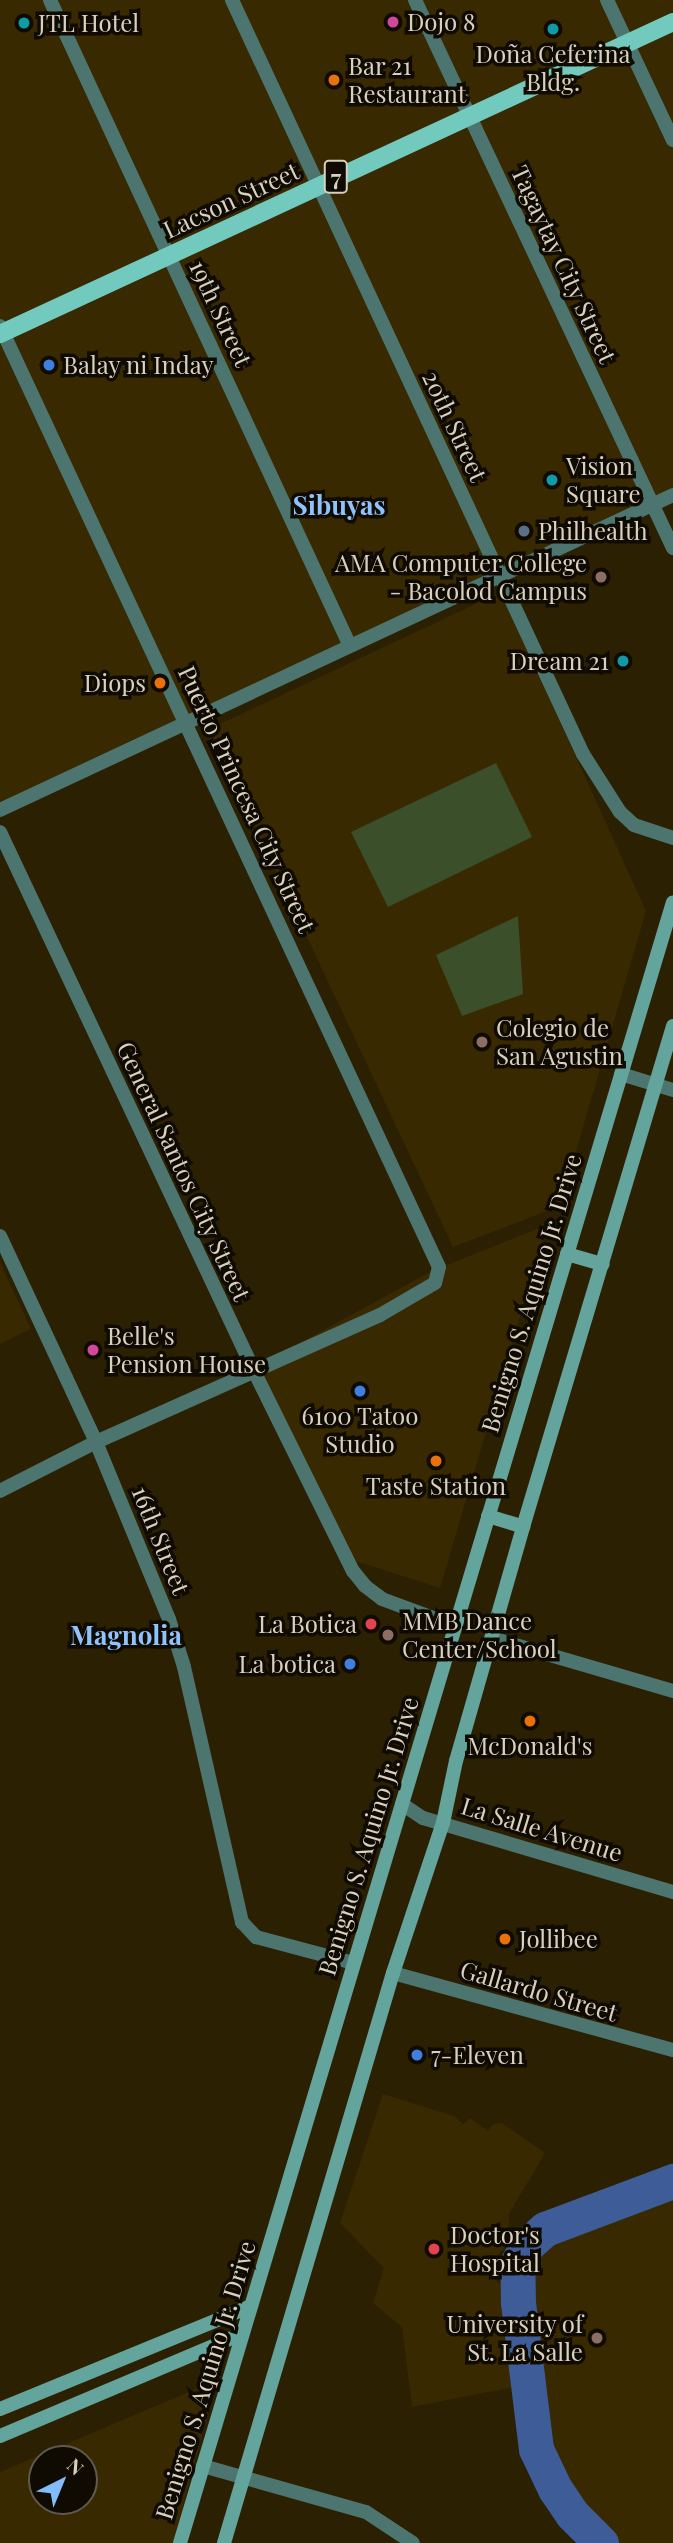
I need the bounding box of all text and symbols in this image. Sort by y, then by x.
place label: Dojo 8 [407,8,476,36]
place label: JTL Hotel [38,9,139,37]
marker: Dojo 8 [385,14,401,30]
marker: JTL Hotel [16,15,32,31]
marker: Doña Ceferina Bldg. [545,21,561,37]
place label: Doña Ceferina Bldg. [475,40,631,96]
place label: Bar 21 Restaurant [348,52,466,108]
marker: Bar 21 Restaurant [326,72,342,88]
street label: Lacson Street [159,156,303,244]
road number: 7 [324,158,348,196]
street label: Tagaytay City Street [505,160,623,368]
street label: 19th Street [184,255,258,371]
place label: Balay ni Inday [63,351,214,379]
marker: Balay ni Inday [41,357,57,373]
street label: 20th Street [417,366,493,486]
place label: Vision Square [566,452,641,508]
marker: Vision Square [544,472,560,488]
district label: Sibuyas [293,489,385,521]
place label: Philhealth [538,517,648,545]
marker: Philhealth [516,523,532,539]
place label: AMA Computer College - Bacolod Campus [335,549,587,605]
marker: AMA Computer College - Bacolod Campus [593,569,609,585]
place label: Dream 21 [510,647,609,675]
marker: Dream 21 [615,653,631,669]
street label: Puerto Princesa City Street [172,661,322,937]
place label: Diops [84,669,146,697]
marker: Diops [152,675,168,691]
place label: Colegio de San Agustin [496,1014,624,1070]
marker: Colegio de San Agustin [474,1034,490,1050]
street label: General Santos City Street [111,1037,257,1305]
street label: Benigno S. Aquino Jr. Drive [475,1150,587,1436]
place label: Belle's Pension House [107,1322,266,1378]
marker: Belle's Pension House [85,1342,101,1358]
marker: 6100 Tatoo Studio [352,1383,368,1399]
place label: 6100 Tatoo Studio [301,1402,419,1458]
marker: Taste Station [428,1453,444,1469]
place label: Taste Station [366,1472,506,1500]
street label: 16th Street [126,1482,196,1598]
place label: MMB Dance Center/School [402,1607,557,1663]
place label: La Botica [258,1610,357,1638]
marker: La Botica [363,1616,379,1632]
district label: Magnolia [70,1619,182,1651]
marker: MMB Dance Center/School [380,1627,396,1643]
place label: La botica [238,1650,336,1678]
marker: La botica [342,1656,358,1672]
street label: Benigno S. Aquino Jr. Drive [312,1693,424,1979]
marker: McDonald's [522,1713,538,1729]
place label: McDonald's [468,1732,592,1760]
street label: La Salle Avenue [458,1791,626,1867]
place label: Jollibee [519,1925,598,1953]
marker: Jollibee [497,1931,513,1947]
street label: Gallardo Street [457,1955,621,2027]
place label: 7-Eleven [431,2041,524,2069]
marker: 7-Eleven [409,2047,425,2063]
place label: Doctor's Hospital [450,2221,540,2277]
street label: Benigno S. Aquino Jr. Drive [149,2237,261,2523]
marker: Doctor's Hospital [424,2239,444,2259]
place label: University of St. La Salle [446,2310,583,2366]
marker: University of St. La Salle [589,2330,605,2346]
north arrow [28,2445,98,2515]
text: N [62,2452,90,2480]

